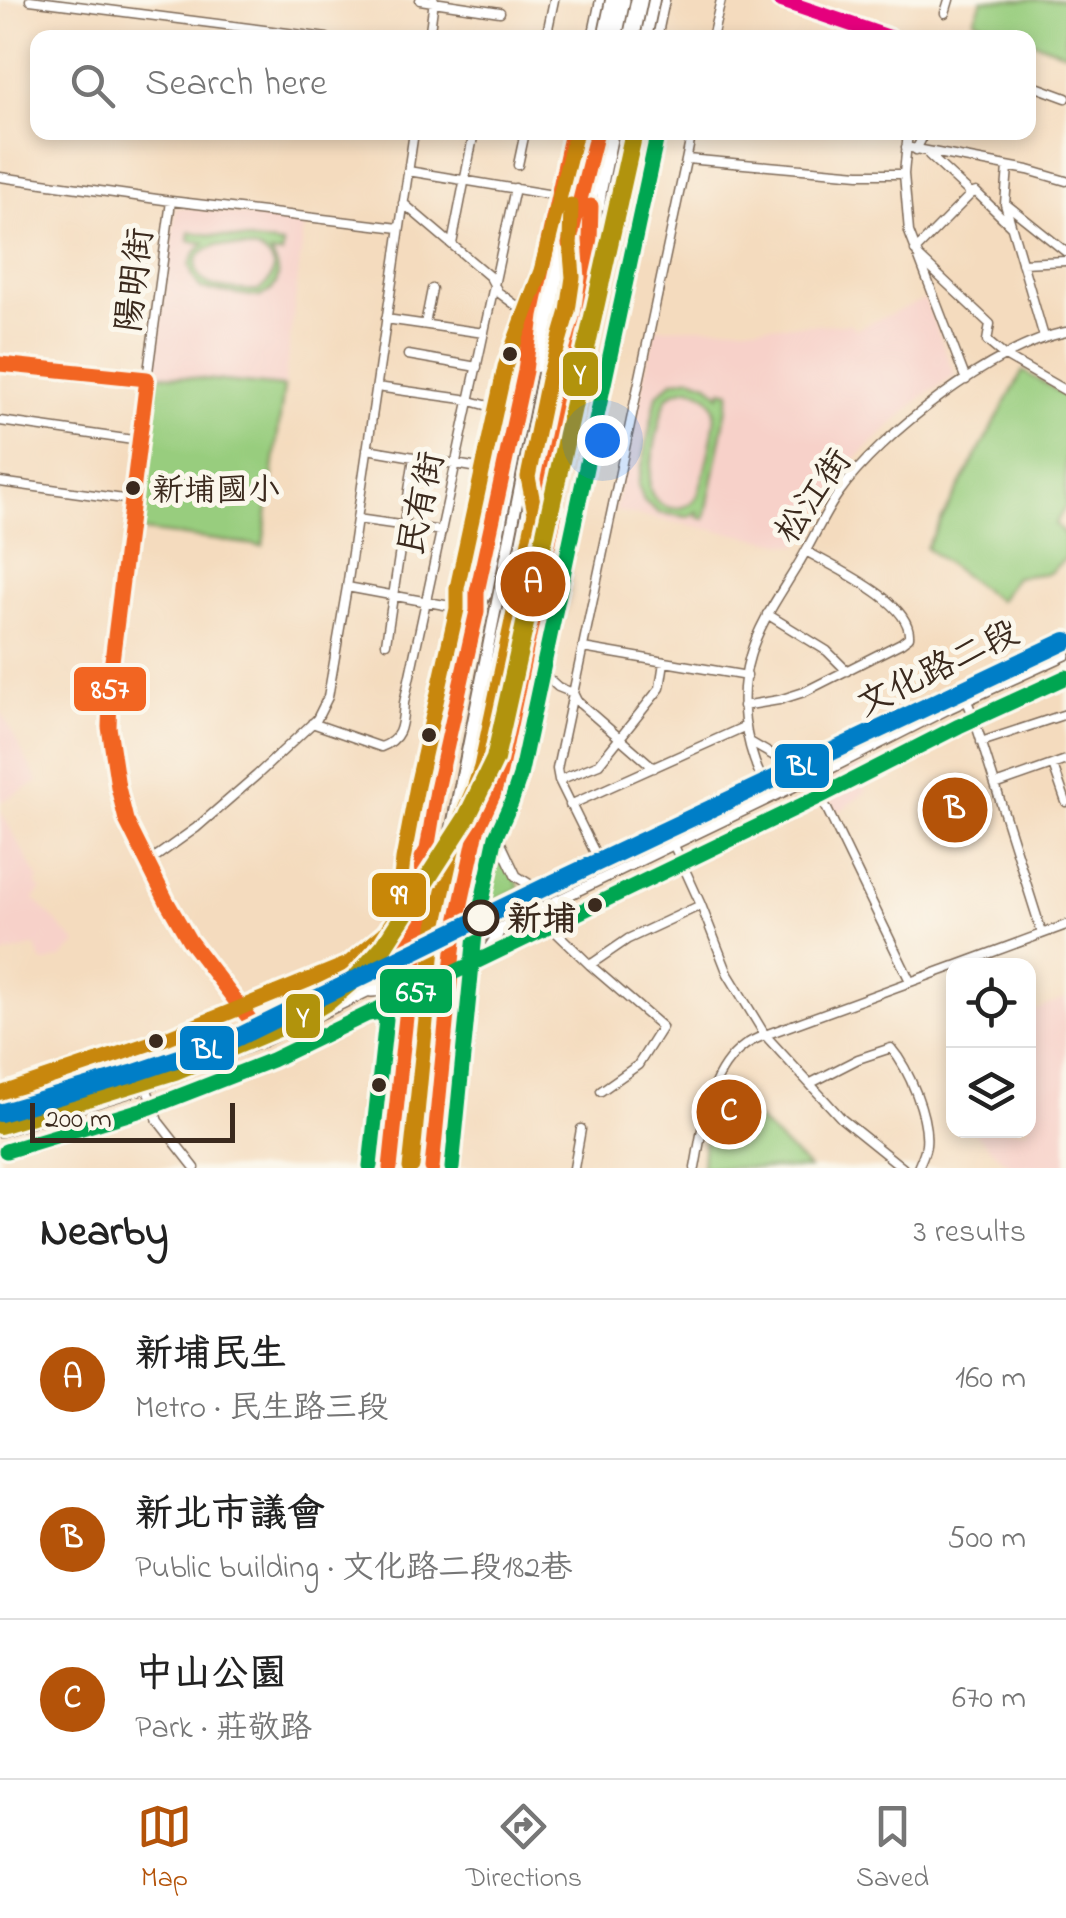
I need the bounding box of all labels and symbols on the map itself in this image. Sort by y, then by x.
street label: 陽明街 [105,225,168,336]
unlabelled marker [500,344,520,364]
line badge: Y [561,350,600,398]
text: Y [573,356,588,397]
your location [577,415,628,466]
street label: 松江街 [764,439,866,555]
street label: 民有街 [388,447,459,560]
place label: 新埔國小 [152,469,280,516]
marker: 新埔國小 [123,478,143,498]
pin: A [500,546,566,622]
street label: 文化路二段 [849,609,1028,731]
line badge: 857 [72,665,148,713]
text: 857 [90,671,129,712]
unlabelled marker [419,725,439,745]
line badge: BL [773,742,831,790]
text: BL [785,748,817,789]
pin: B [922,772,988,848]
line badge: 99 [370,871,428,919]
text: 99 [390,877,408,918]
unlabelled marker [585,895,605,915]
place label: 新埔 [507,896,577,947]
marker: 新埔 [464,901,498,935]
line badge: 657 [378,967,454,1015]
text: 657 [396,974,436,1015]
line badge: Y [284,992,322,1040]
text: Y [296,999,311,1040]
line badge: BL [178,1024,236,1072]
unlabelled marker [146,1031,166,1051]
text: BL [190,1031,222,1072]
pin: C [696,1074,762,1150]
unlabelled marker [369,1075,389,1095]
scale bar [30,1098,235,1142]

